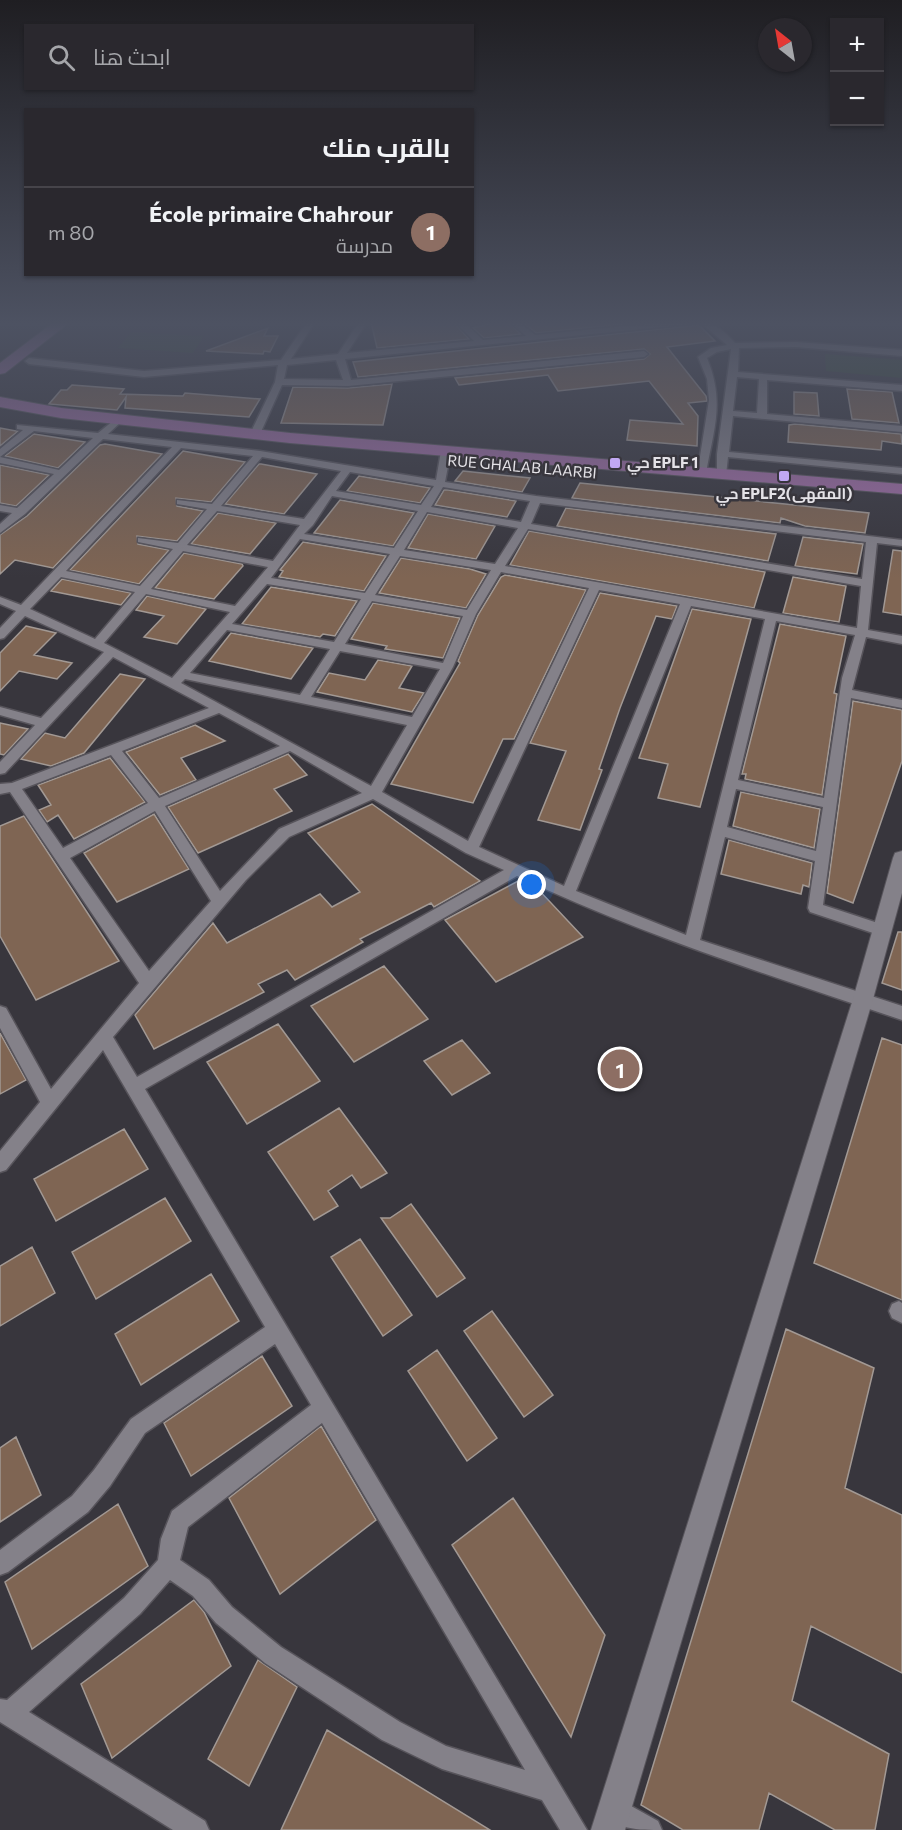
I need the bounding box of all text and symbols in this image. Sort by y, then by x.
north arrow [758,18,812,72]
map controls [830,18,884,126]
button: + [830,18,884,72]
search box [24,24,474,90]
icon: search [45,41,78,74]
text: ابحث هنا [93,43,171,70]
button: − [830,72,884,126]
text: بالقرب منك [322,131,450,162]
text: École primaire Chahrour [149,200,393,227]
text: 80 m [48,220,95,244]
text: 1 [426,220,435,244]
text: مدرسة [336,233,393,257]
street label: RUE GHALAB LAARBI [447,451,597,481]
place label: حي EPLF 1 [627,453,698,475]
marker: حي EPLF 1 [608,456,622,470]
marker: حي EPLF2(المقهى) [777,469,791,483]
place label: حي EPLF2(المقهى) [716,484,852,506]
your location [517,870,546,899]
pin: 1 [600,1046,640,1092]

